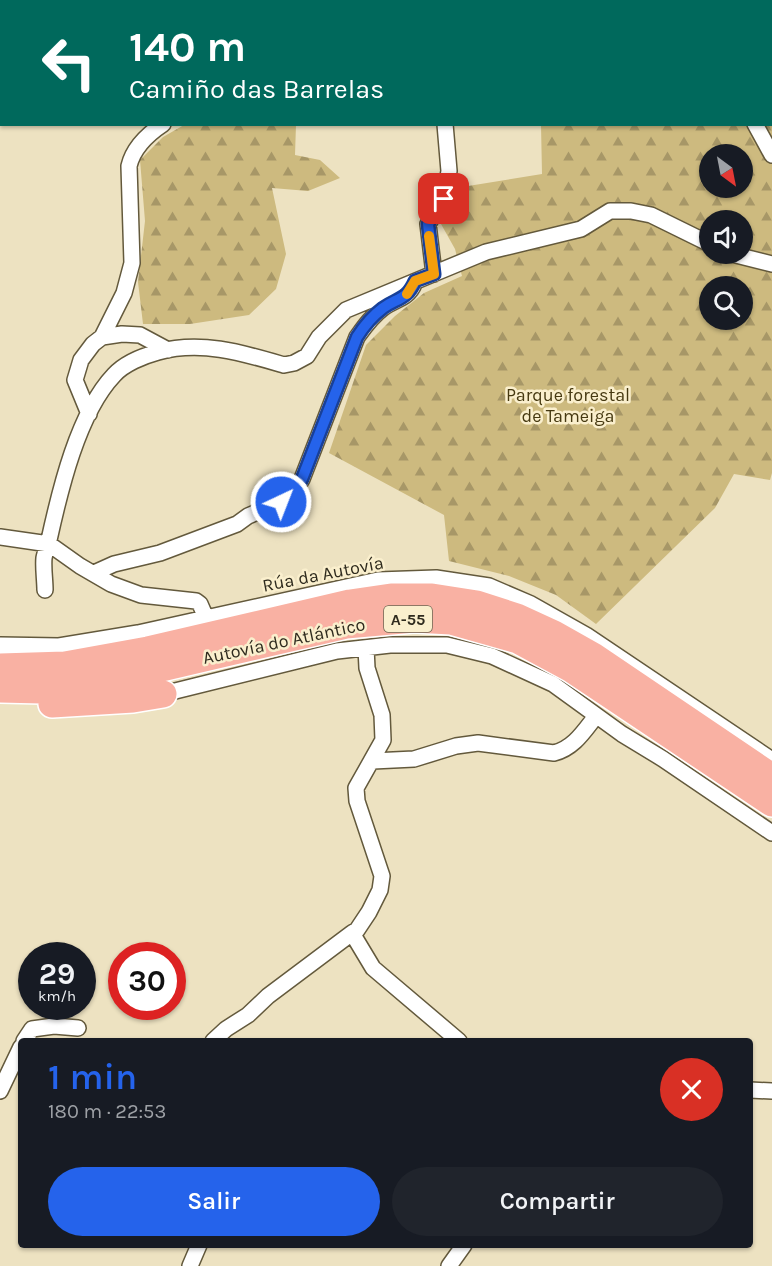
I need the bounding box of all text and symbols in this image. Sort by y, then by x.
text: 140 m [129,22,246,72]
icon: left [30,24,108,102]
text: Camiño das Barrelas [129,73,384,105]
north arrow [699,144,753,198]
map controls [699,144,753,330]
pin [418,173,469,224]
icon: arrive [427,182,460,215]
button: sound [699,210,753,264]
button: search [699,276,753,330]
park label: Parque forestal de Tameiga [506,384,630,427]
position arrow [249,470,313,534]
street label: Rúa da Autovía [260,551,386,597]
road number: A-55 [384,606,432,632]
street label: Autovía do Atlántico [201,613,367,669]
speed limit sign: 30 [108,942,186,1020]
text: 29 [39,956,75,992]
text: km/h [38,987,76,1005]
text: 1 min [48,1056,137,1098]
button: close [660,1058,723,1121]
text: 180 m · 22:53 [48,1100,166,1123]
button: Salir [48,1167,380,1236]
button: Compartir [392,1167,723,1236]

